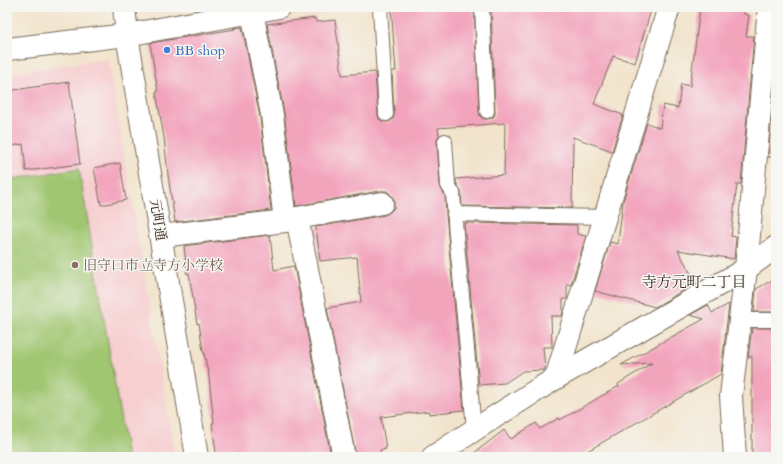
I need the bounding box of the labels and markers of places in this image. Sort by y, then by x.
place label: BB shop [175,41,225,60]
marker: BB shop [162,45,172,55]
place label: 旧守口市立寺方小学校 [83,256,223,275]
marker: 旧守口市立寺方小学校 [70,260,80,270]

